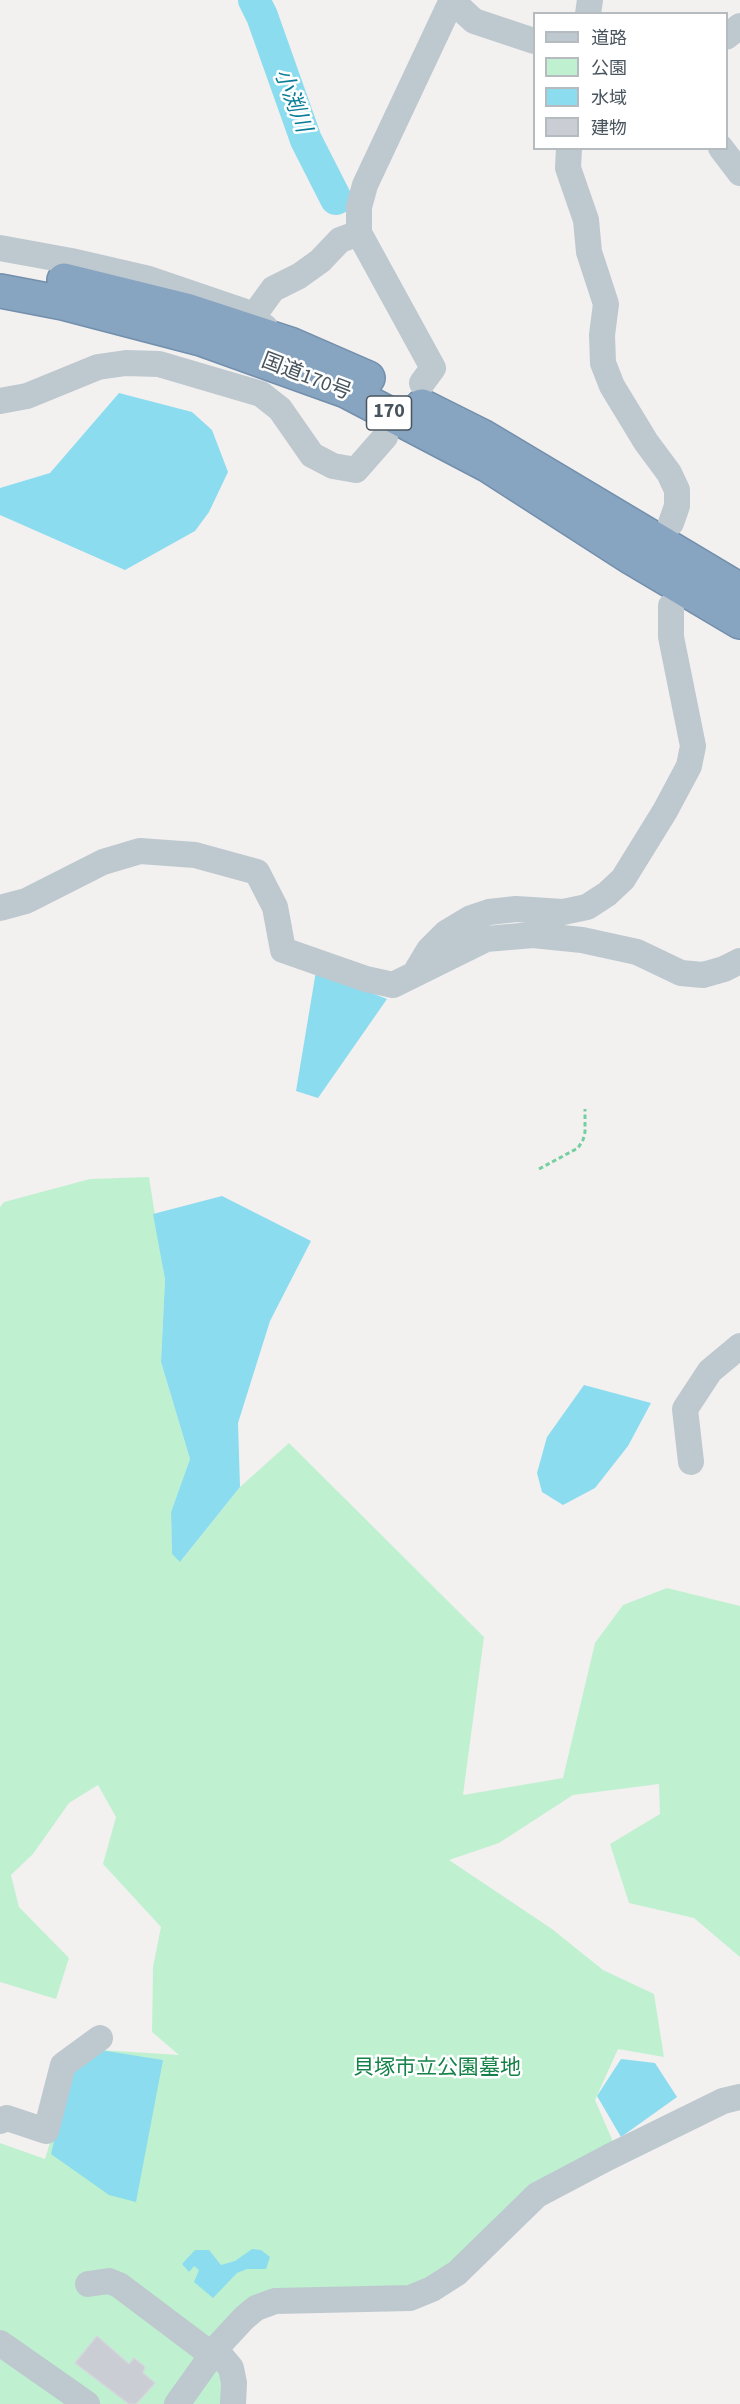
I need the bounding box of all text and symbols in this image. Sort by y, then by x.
legend [533,12,728,150]
text: 道路 [591,26,627,51]
text: 公園 [591,56,627,81]
water label: 小渕川 [267,65,315,137]
text: 水域 [591,86,627,111]
text: 建物 [591,116,627,141]
street label: 国道170号 [257,349,355,407]
road number: 170 [366,396,412,430]
park label: 貝塚市立公園墓地 [353,2056,521,2082]

